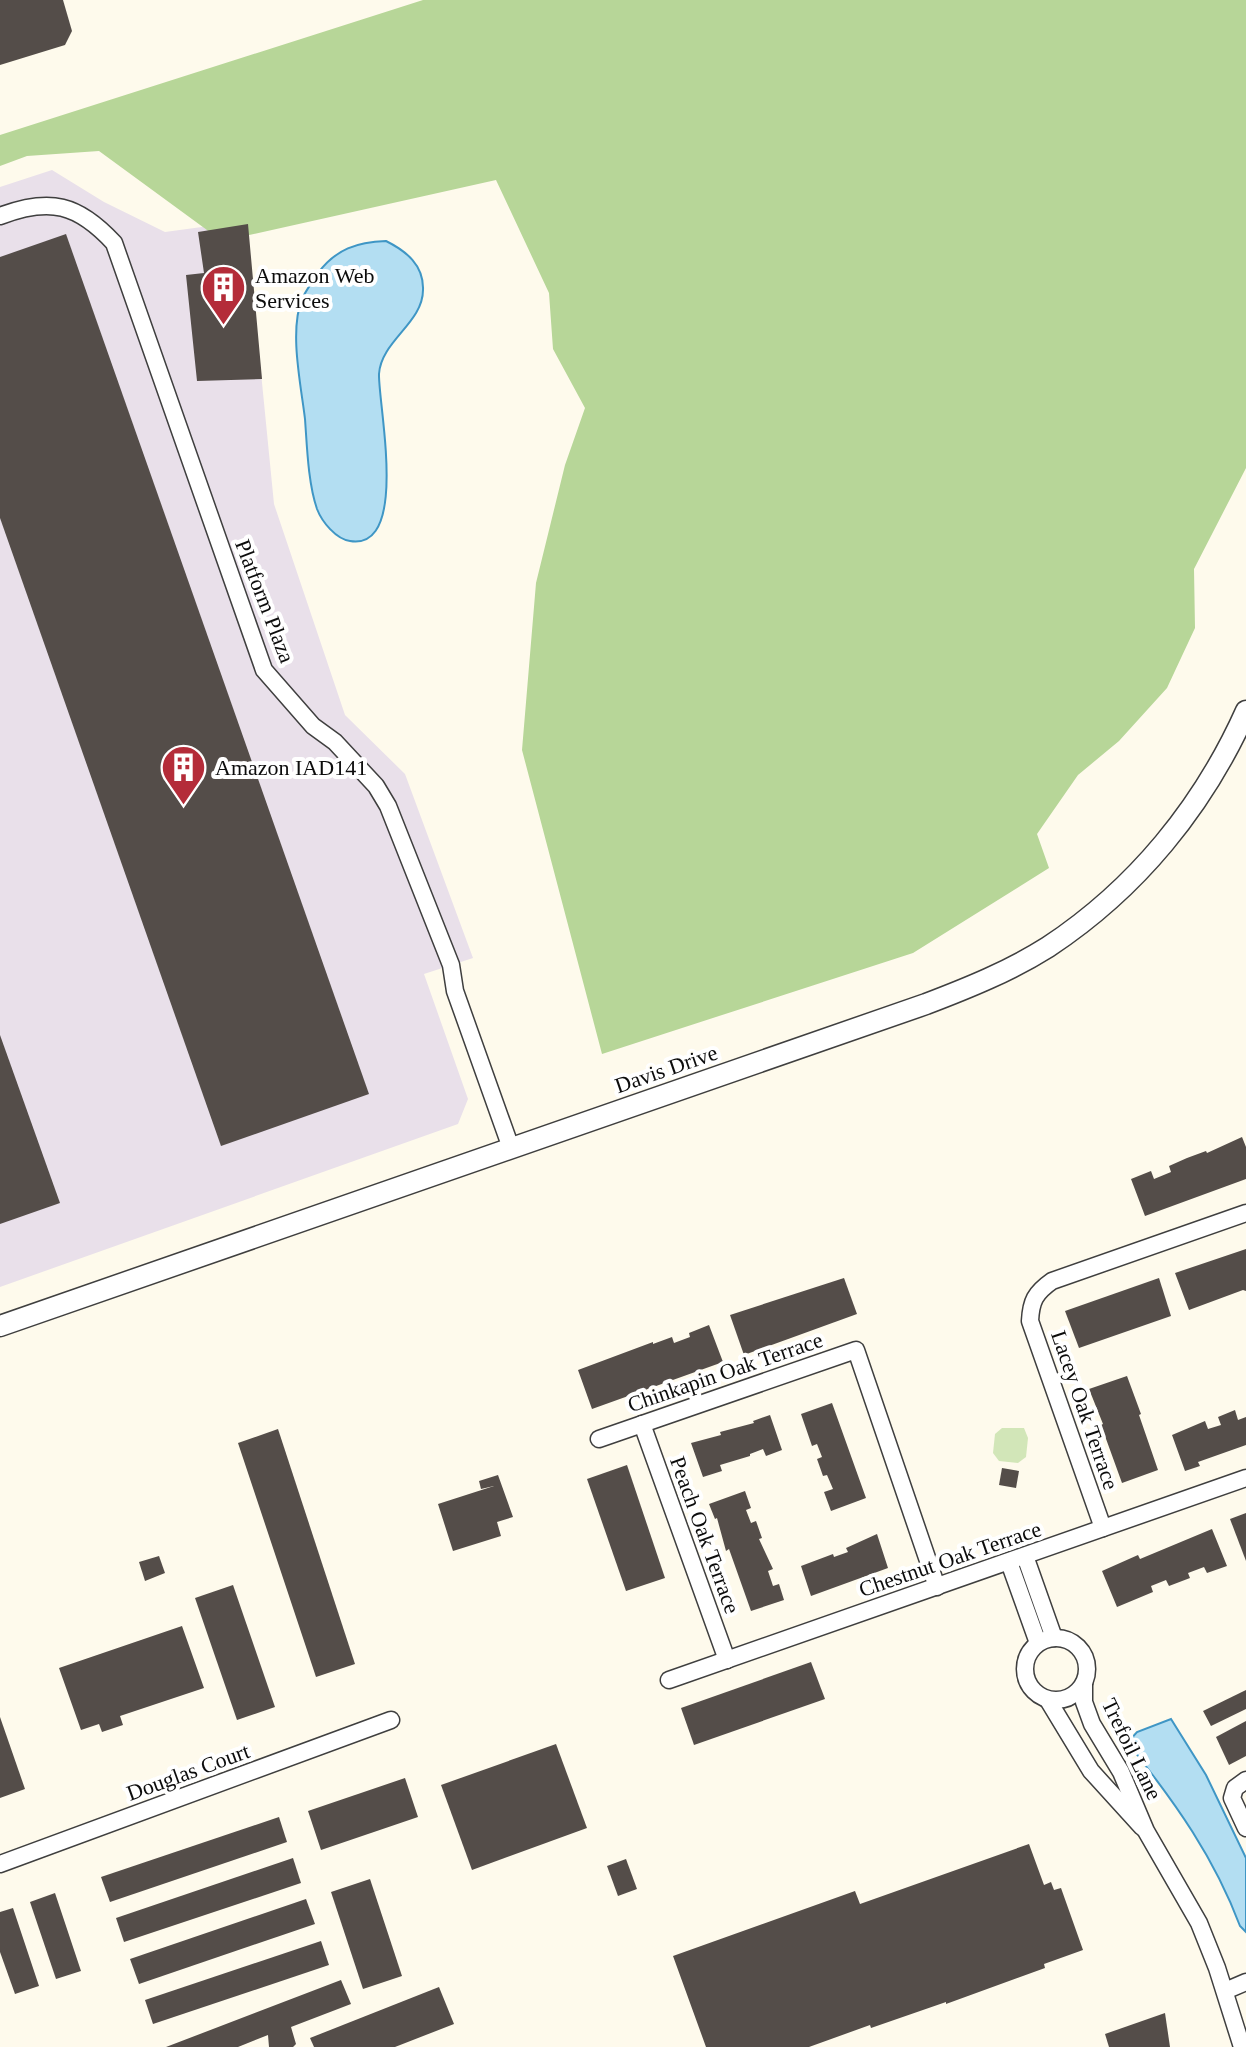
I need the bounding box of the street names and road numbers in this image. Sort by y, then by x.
street label: Platform Plaza [230,536,300,666]
street label: Davis Drive [611,1040,721,1098]
street label: Chinkapin Oak Terrace [624,1327,826,1417]
street label: Lacey Oak Terrace [1046,1327,1124,1493]
street label: Peach Oak Terrace [665,1453,745,1617]
street label: Chestnut Oak Terrace [856,1516,1044,1602]
street label: Trefoil Lane [1097,1694,1167,1804]
street label: Douglas Court [123,1738,253,1806]

